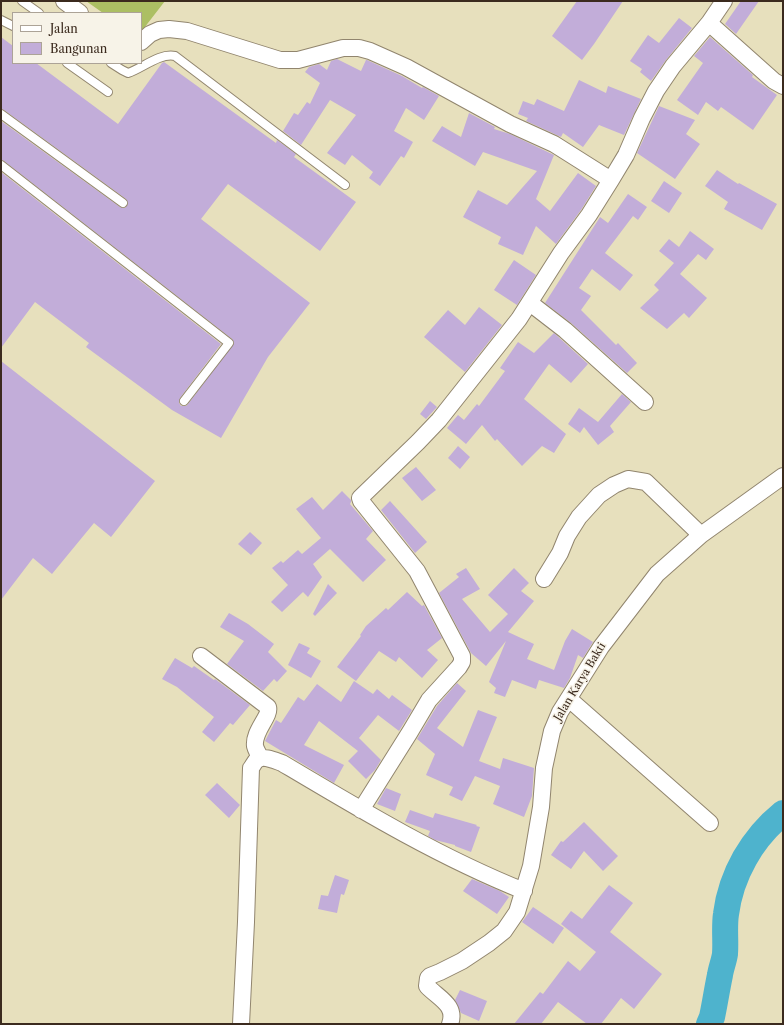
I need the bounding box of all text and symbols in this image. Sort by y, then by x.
legend [12,12,142,64]
text: Jalan [50,21,78,36]
text: Bangunan [50,41,107,56]
street label: Jalan Karya Bakti [551,640,609,724]

